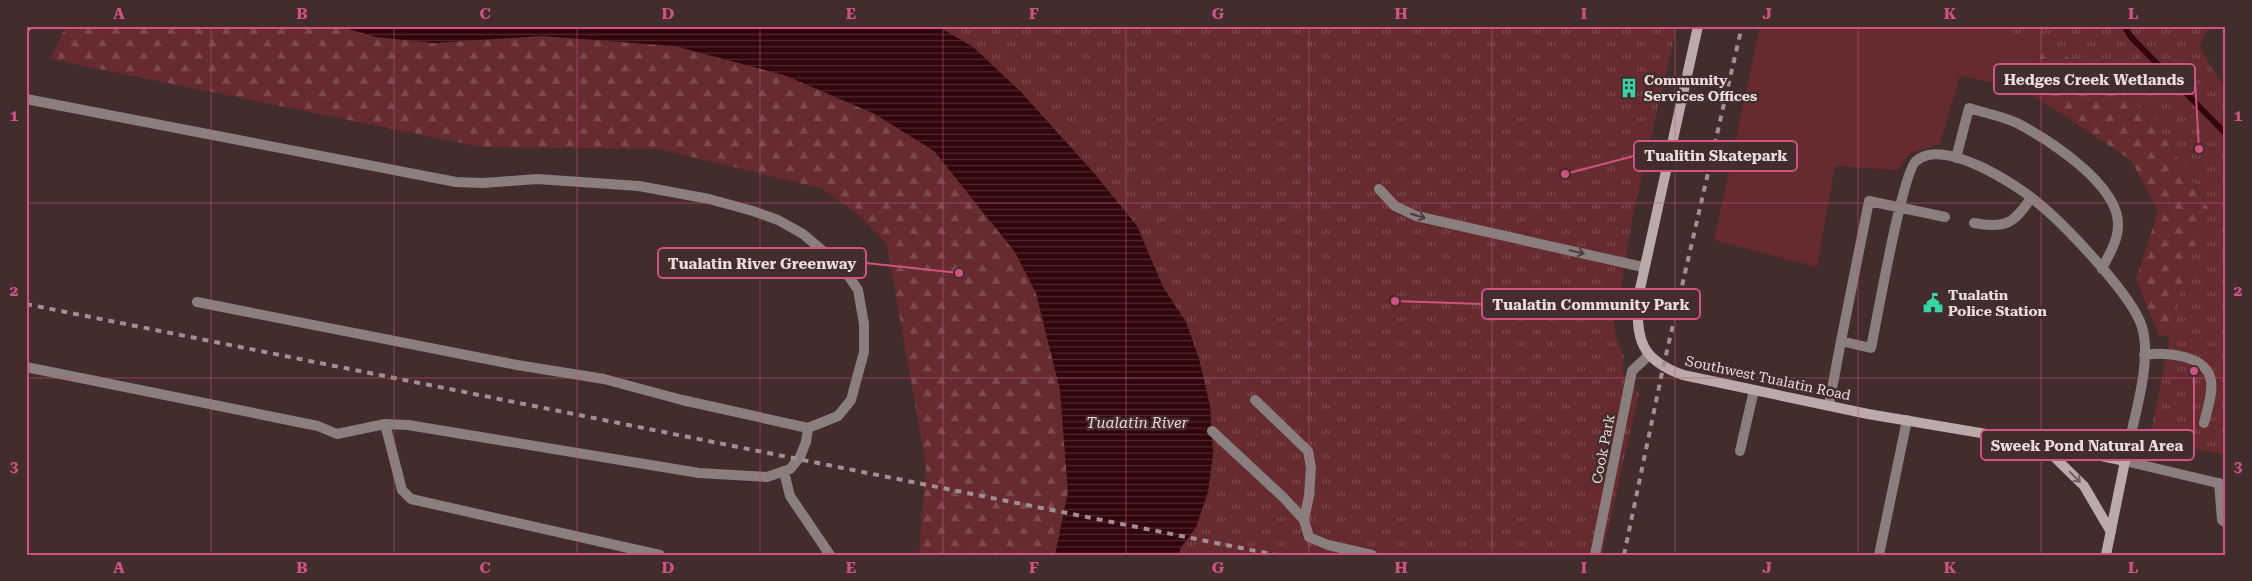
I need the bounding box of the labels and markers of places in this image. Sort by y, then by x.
callout: Hedges Creek Wetlands [1994,64,2195,94]
place label: Community Services Offices [1644,72,1757,104]
building icon: Community Services Offices [1618,77,1640,99]
callout: Tualitin Skatepark [1634,141,1797,171]
callout: Tualatin River Greenway [658,248,866,278]
place label: Tualatin Police Station [1948,287,2047,319]
callout: Tualatin Community Park [1482,289,1700,319]
public building icon: Tualatin Police Station [1922,292,1944,314]
callout: Sweek Pond Natural Area [1981,430,2194,460]

